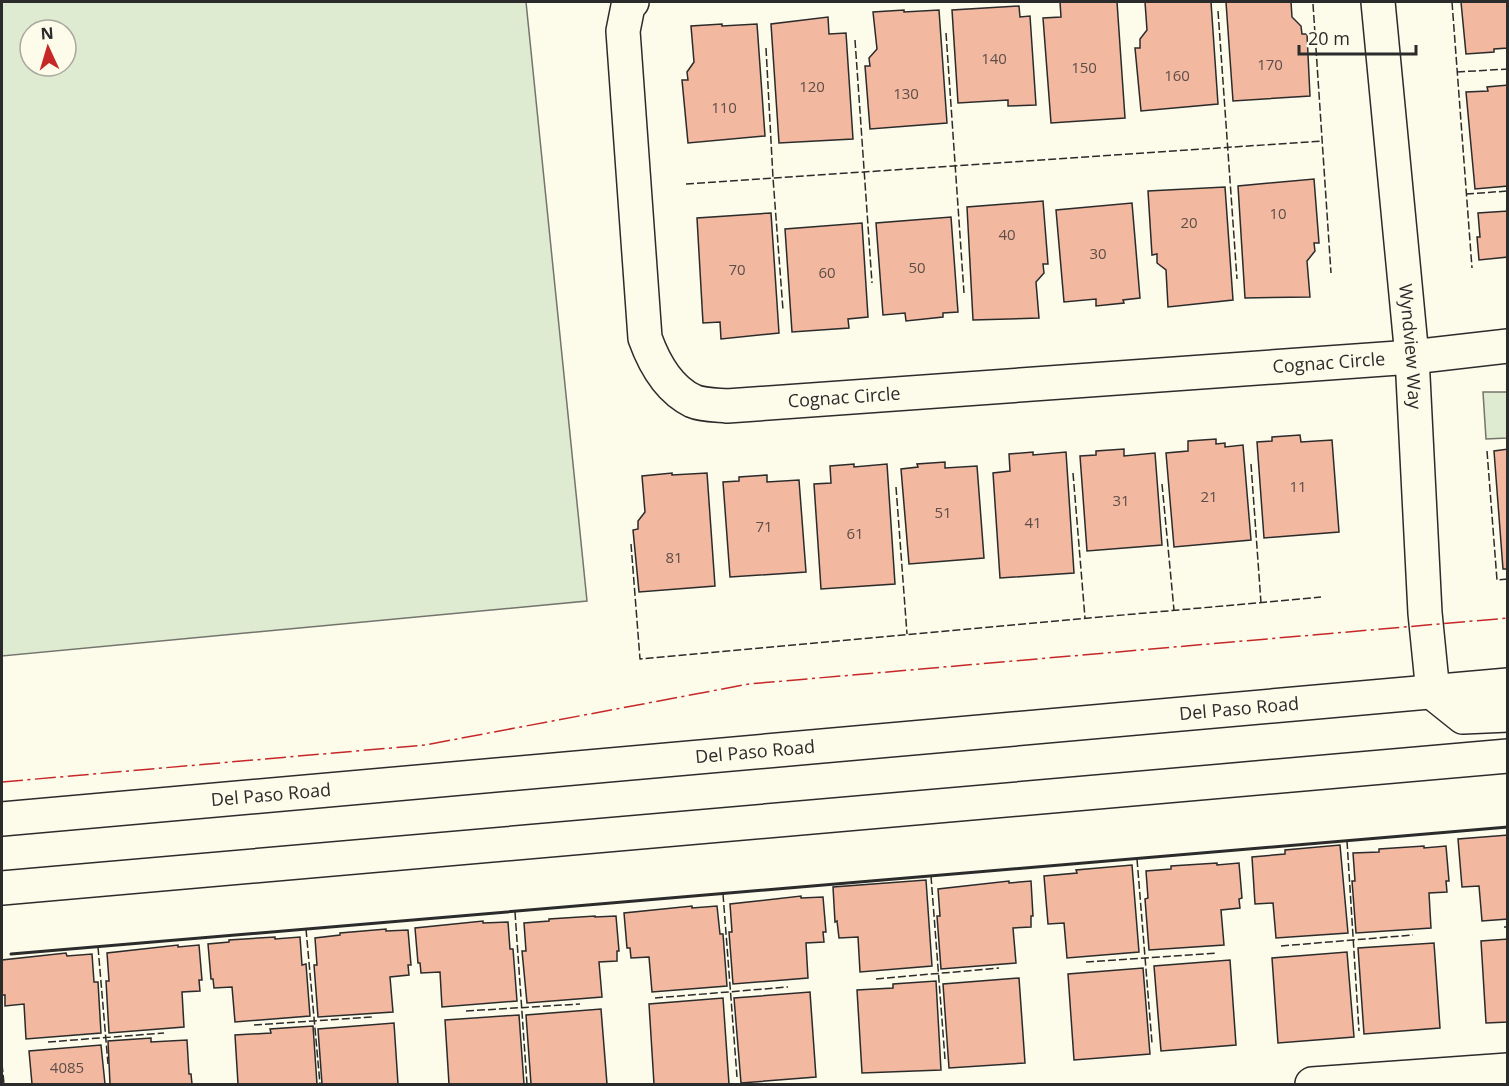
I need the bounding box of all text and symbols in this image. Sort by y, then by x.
north arrow [18,18,78,78]
scale bar [1299,18,1416,56]
text: N [40,22,54,44]
text: 20 m [1308,26,1350,50]
house number: 140 [981,48,1007,68]
house number: 170 [1257,54,1283,74]
house number: 150 [1071,57,1097,77]
house number: 160 [1164,65,1190,85]
house number: 120 [799,76,825,96]
house number: 130 [893,83,919,103]
house number: 110 [711,97,737,117]
house number: 10 [1269,203,1287,223]
house number: 20 [1180,212,1198,232]
house number: 40 [998,224,1016,244]
house number: 30 [1089,243,1107,263]
house number: 50 [908,257,926,277]
house number: 70 [728,259,746,279]
house number: 60 [818,262,836,282]
street label: Wyndview Way [1394,283,1428,411]
street label: Cognac Circle [1272,346,1386,378]
street label: Cognac Circle [787,381,901,413]
house number: 11 [1289,476,1307,496]
house number: 21 [1200,486,1218,506]
house number: 31 [1112,490,1130,510]
house number: 51 [934,502,952,522]
house number: 41 [1024,512,1042,532]
house number: 71 [755,516,773,536]
house number: 61 [846,523,864,543]
house number: 81 [665,547,683,567]
street label: Del Paso Road [1178,691,1300,725]
street label: Del Paso Road [694,734,816,768]
street label: Del Paso Road [210,777,332,811]
house number: 4085 [50,1057,84,1077]

